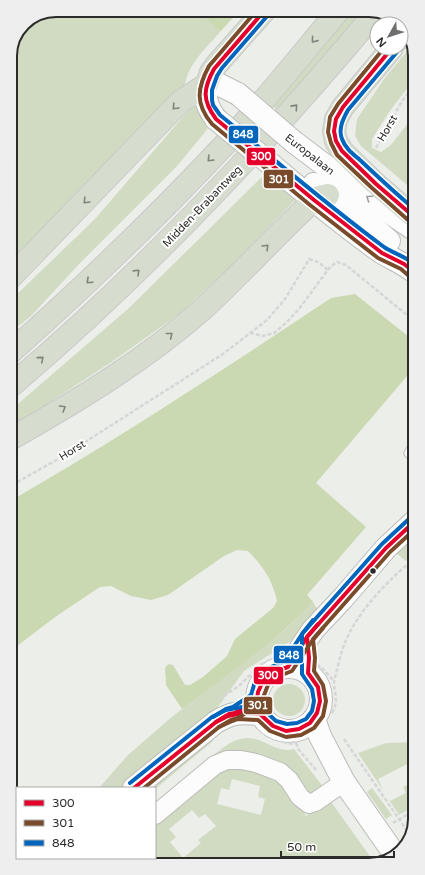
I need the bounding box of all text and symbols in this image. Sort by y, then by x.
north arrow [369,16,409,56]
text: N [374,34,389,50]
one-way arrow [312,36,319,43]
one-way arrow [173,102,180,110]
one-way arrow [290,104,297,112]
street label: Horst [375,113,400,144]
line badge: 848 [228,125,259,144]
text: 848 [233,128,253,141]
street label: Europalaan [282,131,337,178]
line badge: 300 [246,147,276,166]
text: 300 [251,150,271,163]
one-way arrow [207,154,215,162]
street label: Midden-Brabantweg [160,163,245,250]
line badge: 301 [263,169,294,189]
text: 301 [269,173,289,186]
one-way arrow [83,196,91,204]
one-way arrow [366,196,373,203]
one-way arrow [261,244,268,252]
one-way arrow [132,269,140,277]
one-way arrow [86,276,94,284]
one-way arrow [166,333,173,340]
one-way arrow [36,357,44,364]
one-way arrow [59,406,66,413]
street label: Horst [57,437,88,463]
unlabelled marker [368,566,378,576]
line badge: 848 [273,645,304,664]
text: 848 [279,649,299,662]
line badge: 300 [253,666,284,685]
text: 300 [258,669,278,682]
line badge: 301 [243,696,273,715]
text: 301 [248,699,268,712]
legend [16,787,156,859]
text: 300 [52,796,75,810]
text: 301 [52,816,75,830]
scale bar [281,833,394,859]
text: 848 [52,836,75,850]
text: 50 m [287,840,316,854]

